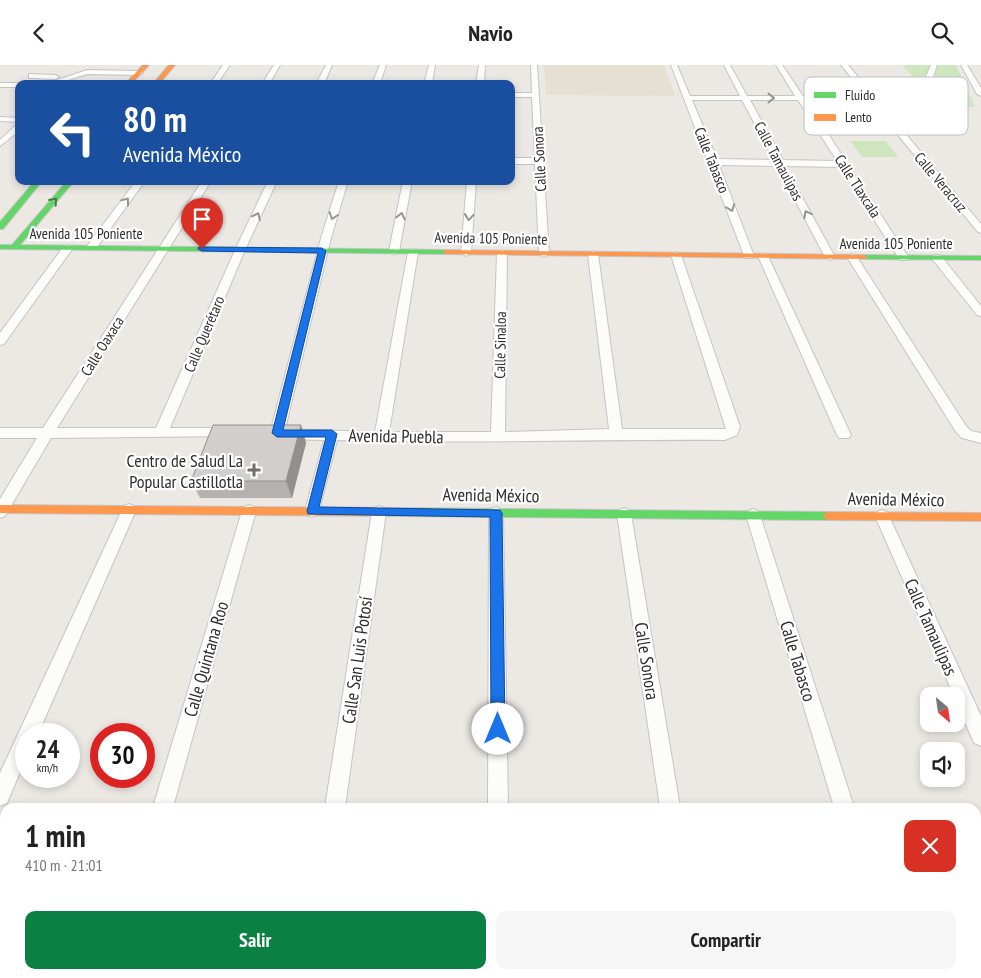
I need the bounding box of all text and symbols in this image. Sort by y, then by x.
icon: back [25,19,53,47]
text: Navio [468,19,513,47]
icon: search [928,19,956,47]
legend [804,77,968,135]
text: Fluido [845,86,875,104]
one-way arrow [767,93,775,103]
text: 80 m [123,96,187,142]
icon: left [40,100,105,165]
text: Lento [845,108,872,126]
street label: Calle Tamaulipas [750,118,808,204]
street label: Calle Tabasco [690,124,734,196]
street label: Calle Sonora [528,126,550,192]
text: Avenida México [123,140,241,168]
street label: Calle Veracruz [910,148,972,216]
street label: Calle Tlaxcala [831,151,885,221]
one-way arrow [120,197,129,207]
one-way arrow [48,198,57,207]
pin [181,198,223,249]
one-way arrow [725,203,735,211]
icon: arrive [188,205,216,233]
one-way arrow [329,211,339,219]
one-way arrow [803,211,813,220]
one-way arrow [250,212,261,221]
one-way arrow [395,212,406,221]
one-way arrow [464,213,475,221]
street label: Avenida 105 Poniente [29,224,143,243]
street label: Avenida 105 Poniente [434,228,548,248]
street label: Avenida 105 Poniente [839,234,953,253]
street label: Calle Querétaro [179,293,229,375]
street label: Calle Sinaloa [490,311,510,379]
street label: Calle Oaxaca [76,313,128,379]
street label: Avenida Puebla [348,424,444,448]
place label: Centro de Salud La Popular Castillotla [126,449,243,493]
marker: Centro de Salud La Popular Castillotla [247,463,261,477]
street label: Avenida México [442,483,540,507]
street label: Avenida México [847,487,945,511]
street label: Calle Tamaulipas [899,575,963,679]
street label: Calle San Luis Potosí [337,595,377,725]
street label: Calle Quintana Roo [179,598,234,719]
street label: Calle Tabasco [775,618,821,704]
street label: Calle Sonora [630,621,664,701]
north arrow [920,687,965,733]
map controls [920,687,965,787]
position arrow [471,702,523,754]
speed limit sign: 30 [90,723,155,788]
text: 24 [36,733,59,765]
button: sound [920,742,965,787]
text: km/h [37,760,58,775]
text: 1 min [25,816,86,855]
button: close [904,820,956,872]
text: 410 m · 21:01 [25,855,103,875]
button: Salir [25,911,486,969]
button: Compartir [496,911,956,969]

